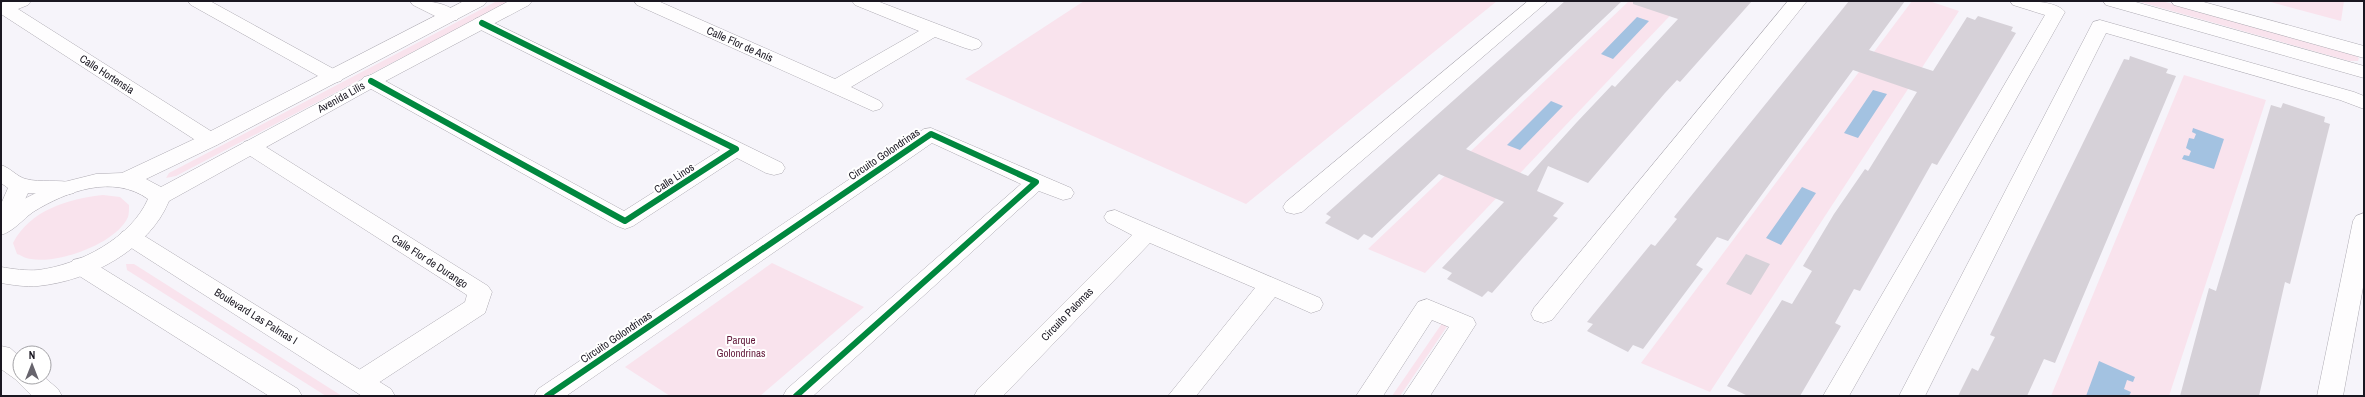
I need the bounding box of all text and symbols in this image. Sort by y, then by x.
street label: Calle Flor de Anís [705,23,776,65]
street label: Calle Hortensia [77,51,137,97]
street label: Avenida Lilis [314,78,368,116]
street label: Circuito Golondrinas [846,125,923,183]
street label: Calle Linos [651,160,697,196]
street label: Calle Flor de Durango [389,231,471,291]
street label: Circuito Palomas [1038,284,1096,344]
street label: Boulevard Las Palmas I [212,285,300,347]
street label: Circuito Golondrinas [578,308,655,366]
park label: Parque Golondrinas [716,333,766,360]
north arrow [12,345,52,385]
text: N [29,348,35,362]

